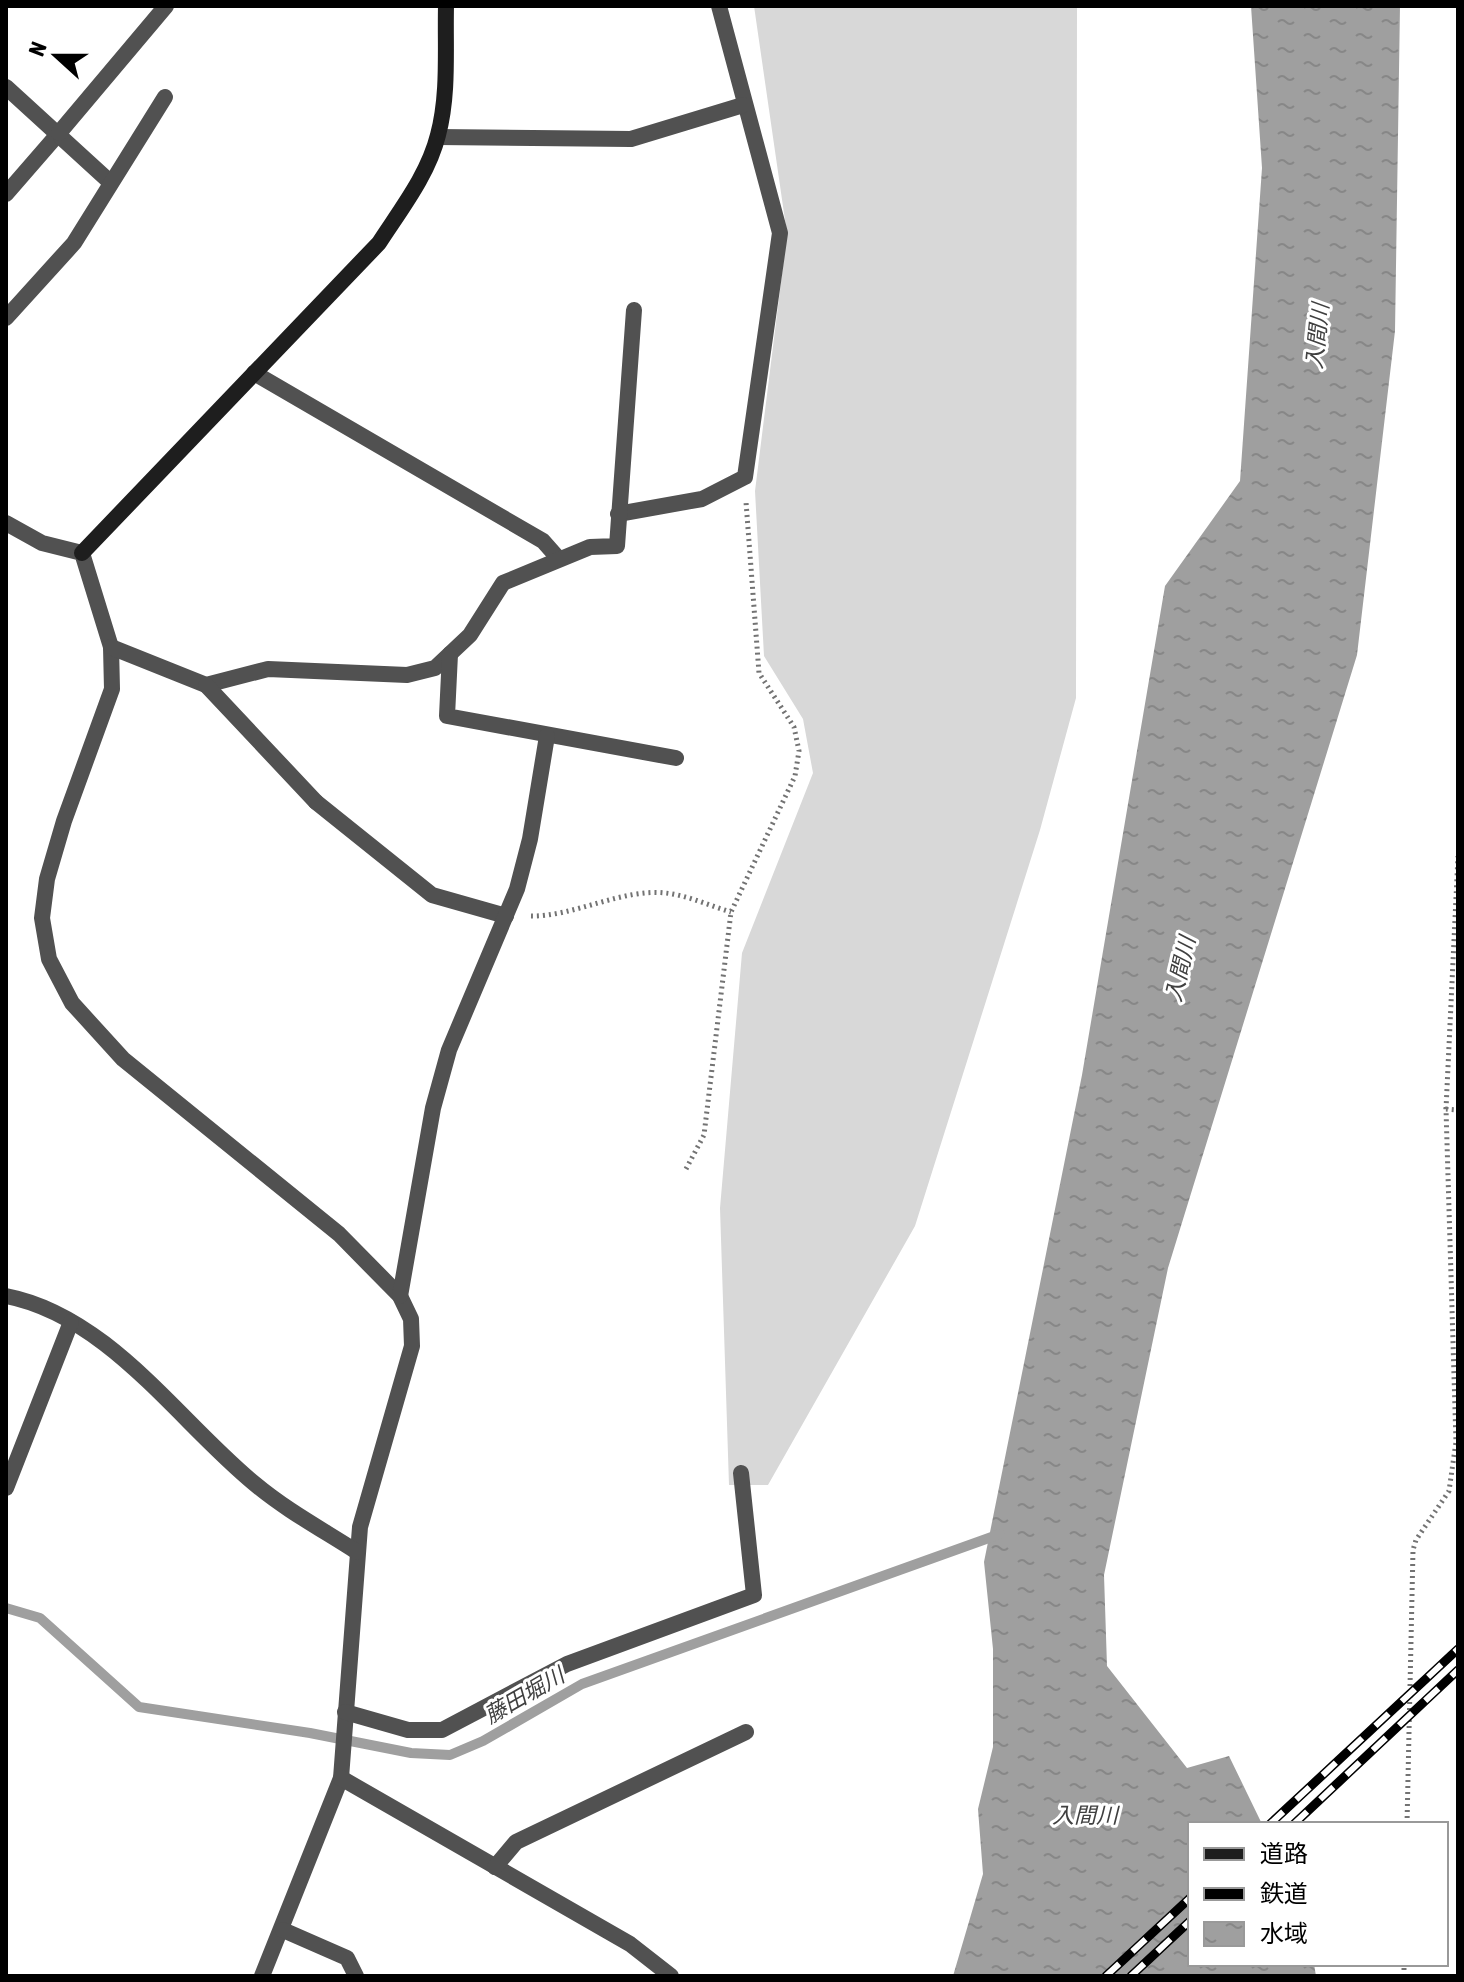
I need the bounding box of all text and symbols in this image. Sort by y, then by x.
north arrow [16,16,96,96]
text: N [23,38,52,60]
water label: 入間川 [1301,300,1334,370]
water label: 入間川 [1160,932,1201,1004]
water label: 藤田堀川 [479,1661,570,1728]
water label: 入間川 [1052,1802,1120,1828]
legend [1188,1822,1448,1966]
text: 道路 [1260,1840,1308,1867]
text: 鉄道 [1260,1880,1308,1907]
text: 水域 [1260,1920,1308,1947]

